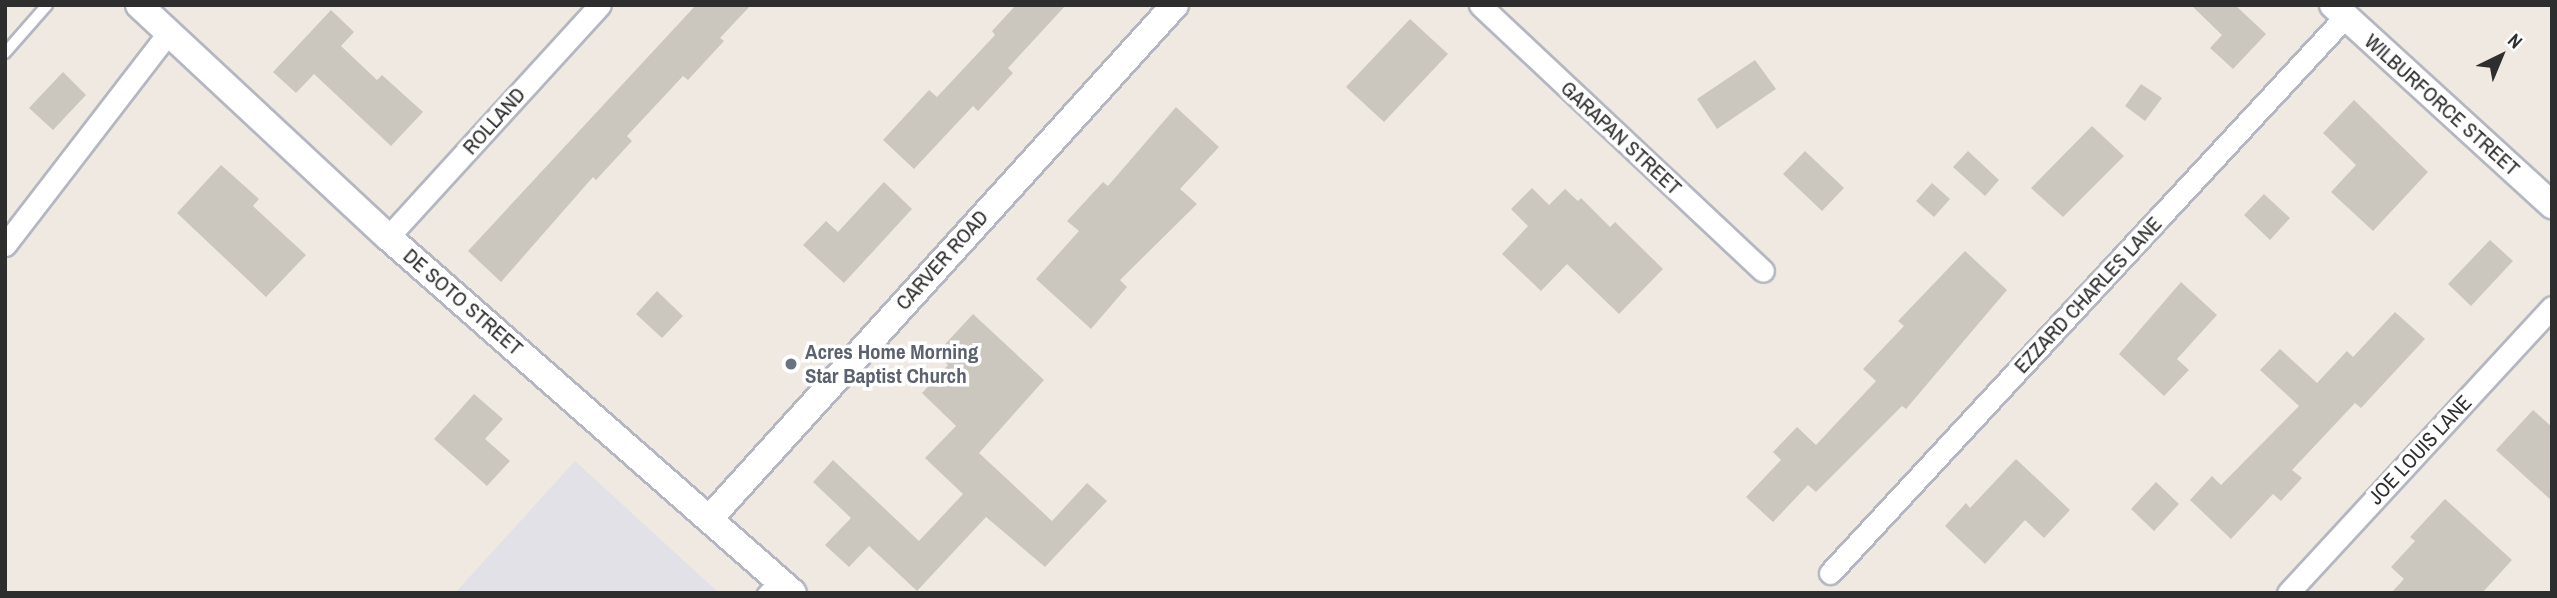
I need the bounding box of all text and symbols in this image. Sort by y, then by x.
north arrow [2466,21,2536,91]
text: N [2502,27,2528,54]
street label: WILBURFORCE STREET [2359,29,2525,181]
street label: GARAPAN STREET [1555,76,1687,200]
street label: ROLLAND [457,82,531,160]
street label: CARVER ROAD [890,205,994,315]
street label: EZZARD CHARLES LANE [2009,212,2167,378]
street label: DE SOTO STREET [398,243,528,361]
place label: Acres Home Morning Star Baptist Church [805,339,978,389]
marker: Acres Home Morning Star Baptist Church [783,356,799,372]
street label: JOE LOUIS LANE [2363,390,2477,510]

